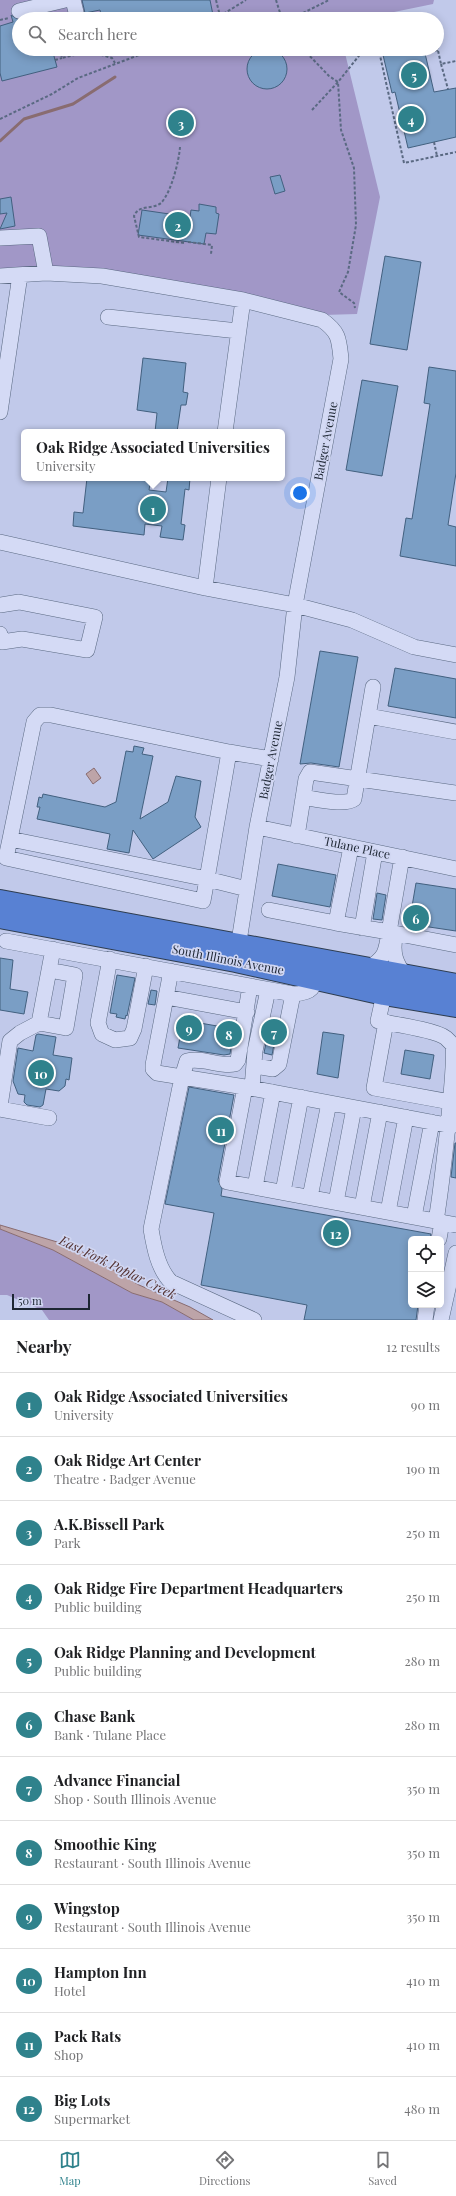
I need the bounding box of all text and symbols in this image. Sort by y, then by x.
search box [12,12,444,56]
icon: search [26,23,48,45]
text: Search here [58,24,137,44]
pin: 5 [401,60,427,90]
pin: 4 [398,104,424,134]
pin: 3 [168,108,194,138]
pin: 2 [165,210,191,240]
street label: Badger Avenue [310,400,341,482]
popup [21,429,285,481]
text: Oak Ridge Associated Universities [36,437,270,457]
text: University [36,457,96,474]
your location [290,483,310,503]
pin: 1 [140,494,166,524]
street label: Badger Avenue [255,719,286,801]
street label: Tulane Place [323,832,392,862]
pin: 6 [403,903,429,933]
street label: South Illinois Avenue [171,940,285,978]
pin: 9 [176,1013,202,1043]
pin: 7 [261,1017,287,1047]
pin: 8 [216,1019,242,1049]
pin: 10 [28,1058,54,1088]
pin: 11 [208,1115,234,1145]
pin: 12 [323,1218,349,1248]
water label: East Fork Poplar Creek [56,1230,180,1302]
map controls [408,1236,444,1308]
button: locate [408,1236,444,1272]
button: layers [408,1272,444,1308]
scale bar [12,1292,90,1311]
text: 50 m [18,1293,42,1308]
text: Nearby [16,1335,71,1357]
text: 12 results [386,1338,440,1355]
text: Oak Ridge Associated Universities [54,1386,288,1406]
text: 1 [27,1396,31,1413]
text: 90 m [411,1396,440,1413]
text: University [54,1406,114,1423]
text: Oak Ridge Art Center [54,1450,201,1470]
text: 2 [26,1460,32,1477]
text: 190 m [406,1460,440,1477]
text: Theatre · Badger Avenue [54,1470,196,1487]
text: A.K.Bissell Park [54,1514,165,1534]
text: 3 [26,1524,32,1541]
text: 250 m [406,1524,440,1541]
text: Park [54,1534,81,1551]
text: Oak Ridge Fire Department Headquarters [54,1578,343,1598]
text: 4 [26,1588,32,1605]
text: 250 m [406,1588,440,1605]
text: Public building [54,1598,142,1615]
text: Oak Ridge Planning and Development [54,1642,316,1662]
text: 5 [26,1652,32,1669]
text: 280 m [404,1652,440,1669]
text: Public building [54,1662,142,1679]
text: Chase Bank [54,1706,135,1726]
text: 6 [25,1716,33,1733]
text: 280 m [404,1716,440,1733]
text: Bank · Tulane Place [54,1726,166,1743]
text: Advance Financial [54,1770,180,1790]
text: 7 [26,1780,32,1797]
text: 350 m [406,1780,440,1797]
text: Shop · South Illinois Avenue [54,1790,216,1807]
text: Smoothie King [54,1834,156,1854]
text: 8 [25,1844,33,1861]
text: 350 m [406,1844,440,1861]
text: Restaurant · South Illinois Avenue [54,1854,251,1871]
text: Wingstop [54,1898,120,1918]
text: 9 [25,1908,33,1925]
text: 350 m [406,1908,440,1925]
text: Restaurant · South Illinois Avenue [54,1918,251,1935]
text: Hampton Inn [54,1962,147,1982]
text: 10 [22,1972,36,1989]
text: 410 m [406,1972,440,1989]
text: Hotel [54,1982,86,1999]
text: Pack Rats [54,2026,121,2046]
text: 11 [24,2036,34,2053]
text: 410 m [406,2036,440,2053]
text: Shop [54,2046,83,2063]
text: Big Lots [54,2090,110,2110]
text: 12 [23,2100,35,2117]
text: 480 m [404,2100,440,2117]
text: Supermarket [54,2110,130,2127]
tab: Map [59,2149,81,2188]
tab: Directions [199,2149,250,2188]
tab: Saved [368,2149,397,2188]

